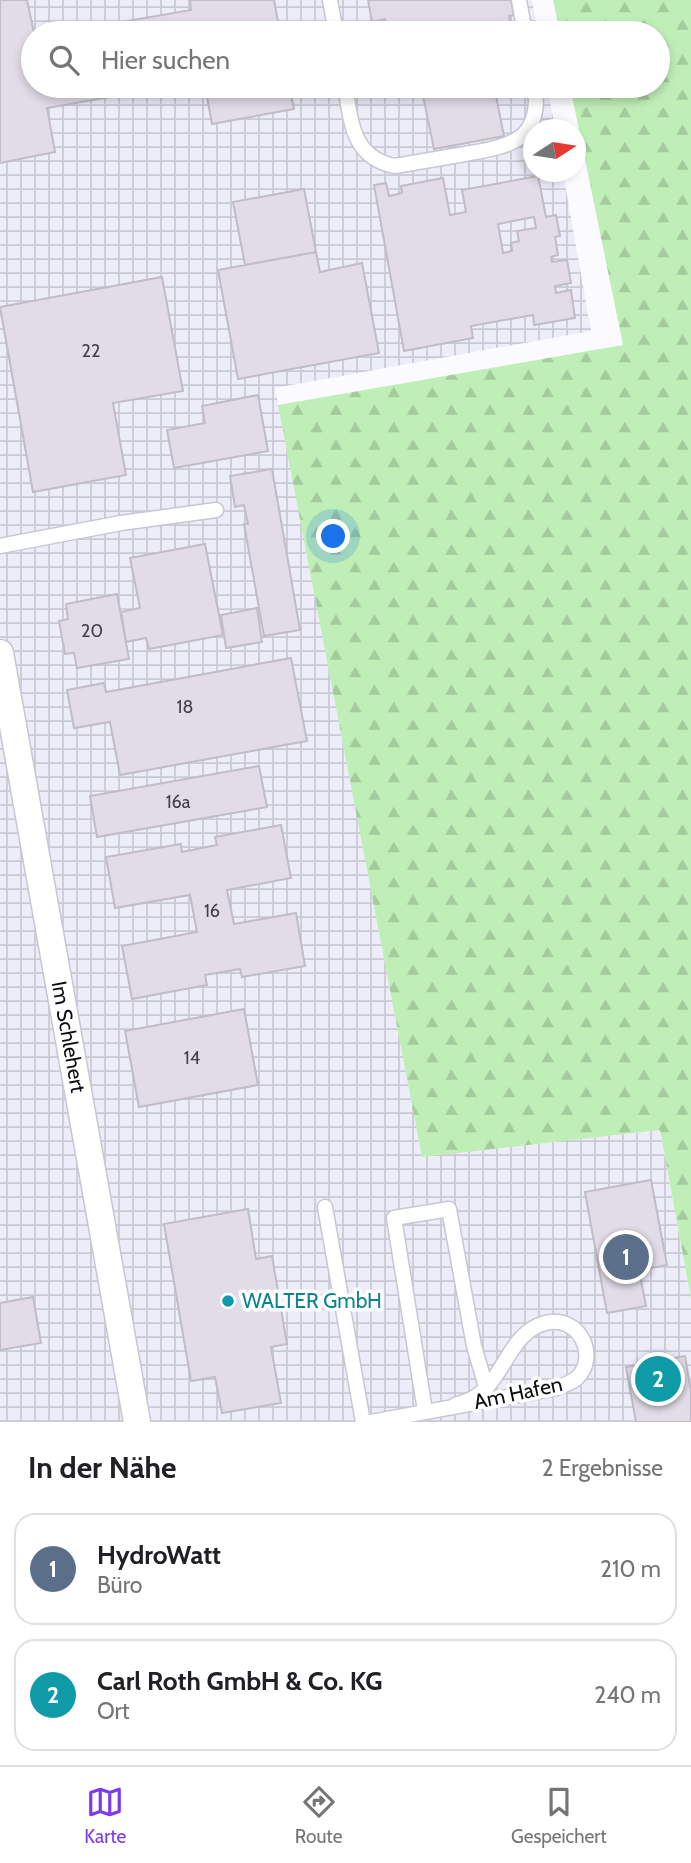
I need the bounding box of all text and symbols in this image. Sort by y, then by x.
search box [21,21,670,98]
icon: search [45,41,83,79]
text: Hier suchen [101,44,230,76]
north arrow [523,119,586,182]
house number: 22 [82,340,100,362]
your location [316,519,350,553]
house number: 20 [81,620,103,642]
house number: 18 [177,696,193,718]
house number: 16a [166,791,191,813]
house number: 16 [204,900,220,922]
street label: Im Schlehert [47,979,91,1095]
house number: 14 [184,1047,200,1069]
pin: 1 [603,1231,649,1283]
place label: WALTER GmbH [242,1288,382,1313]
marker: WALTER GmbH [220,1293,236,1309]
pin: 2 [635,1353,681,1405]
street label: Am Hafen [471,1371,564,1414]
text: In der Nähe [28,1449,177,1486]
text: 2 Ergebnisse [542,1454,663,1482]
text: HydroWatt [97,1539,221,1571]
text: 1 [49,1555,57,1583]
text: 210 m [600,1555,661,1583]
text: Büro [97,1571,142,1599]
text: Carl Roth GmbH & Co. KG [97,1665,383,1697]
text: 2 [47,1681,59,1709]
text: 240 m [594,1681,661,1709]
text: Ort [97,1697,130,1725]
tab: Karte [84,1783,126,1848]
tab: Route [295,1783,342,1848]
tab: Gespeichert [511,1783,607,1848]

